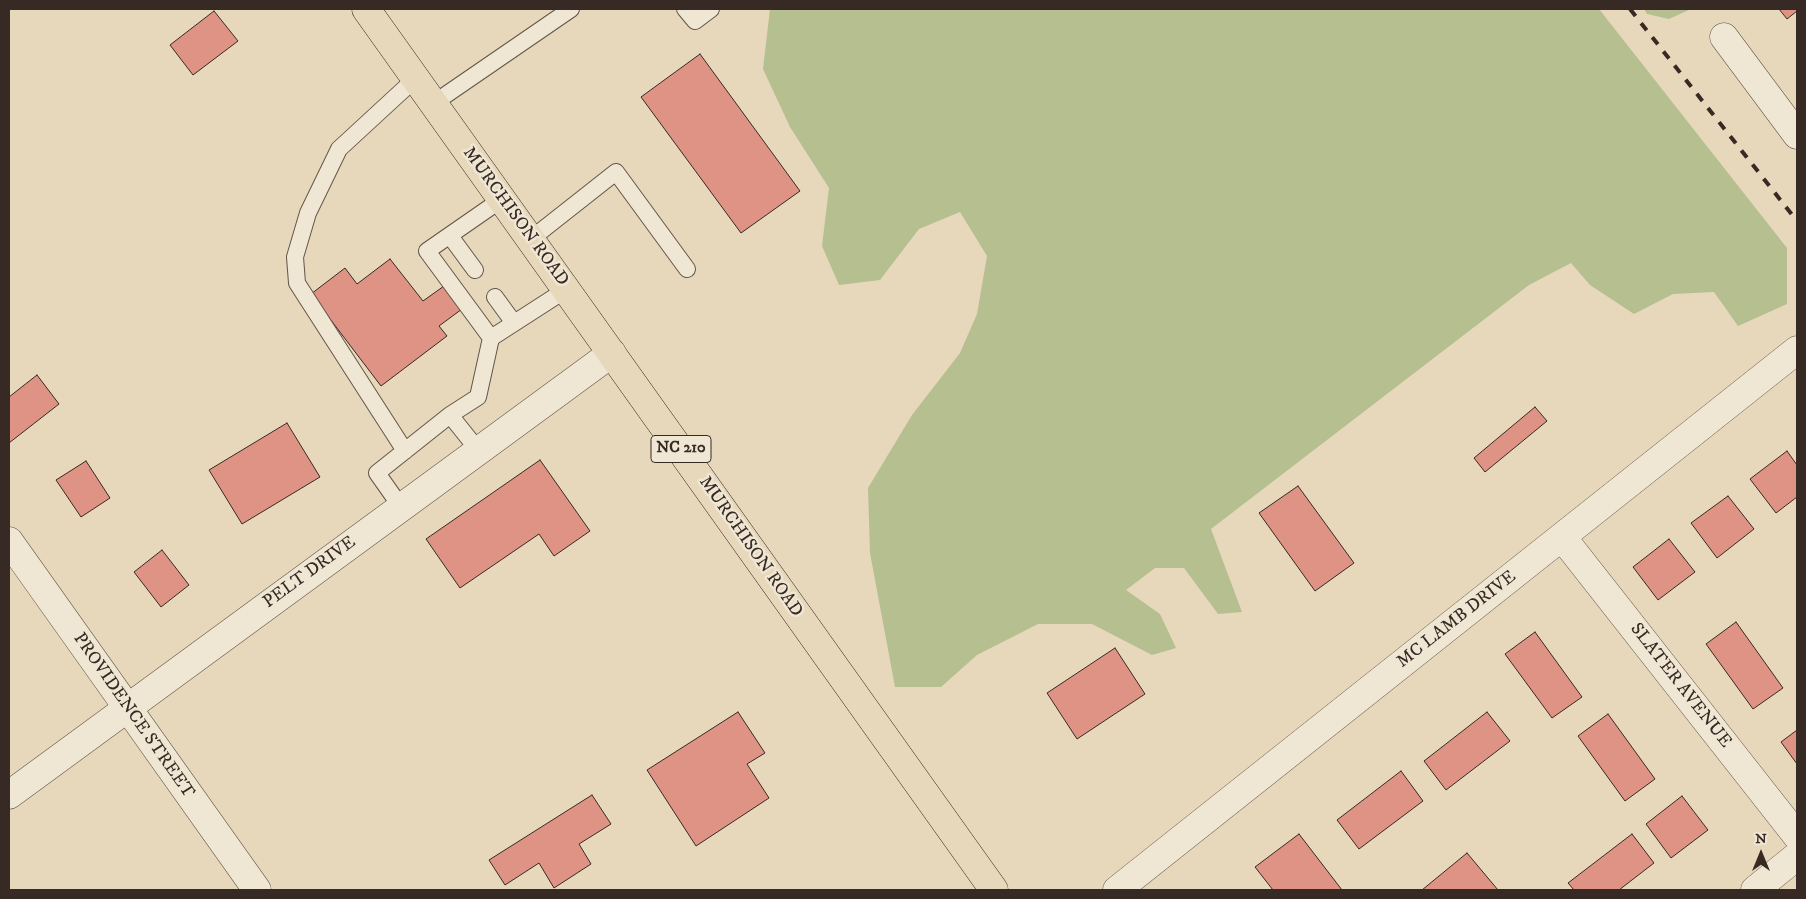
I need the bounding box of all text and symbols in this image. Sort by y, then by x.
street label: MURCHISON ROAD [457,143,573,291]
road number: NC 210 [651,436,711,462]
street label: MURCHISON ROAD [693,473,807,621]
street label: PELT DRIVE [260,532,360,614]
street label: MC LAMB DRIVE [1393,567,1521,673]
street label: SLATER AVENUE [1625,619,1735,753]
street label: PROVIDENCE STREET [68,629,198,803]
north arrow [1736,829,1786,879]
text: N [1755,830,1767,848]

